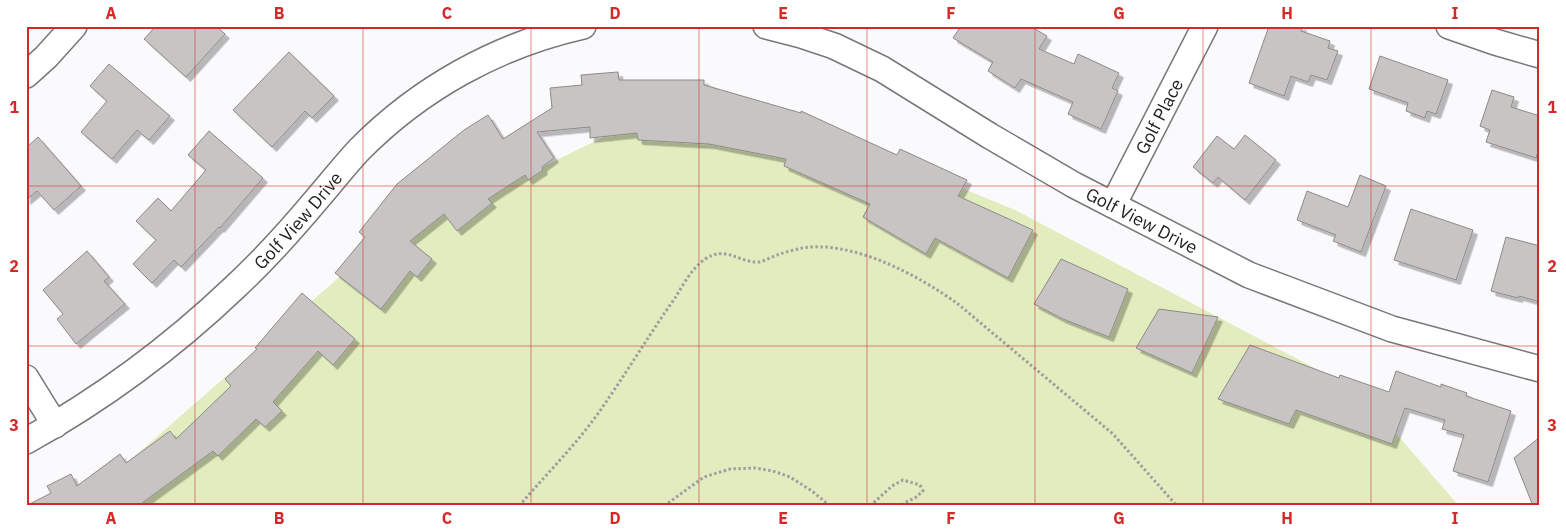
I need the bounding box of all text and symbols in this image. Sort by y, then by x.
text: A [106,3,117,23]
text: B [274,3,285,23]
text: C [442,3,452,23]
text: D [609,3,621,23]
text: E [778,3,788,23]
text: F [946,3,956,23]
text: G [1113,3,1125,23]
text: H [1281,3,1293,23]
text: I [1452,3,1459,23]
street label: Golf Place [1130,74,1188,158]
text: 1 [9,97,19,117]
text: 1 [1547,97,1557,117]
street label: Golf View Drive [248,167,347,274]
street label: Golf View Drive [1082,182,1202,258]
text: 2 [9,256,19,276]
text: 2 [1547,256,1557,276]
text: 3 [9,415,19,435]
text: 3 [1547,415,1557,435]
text: A [106,508,117,528]
text: B [274,508,285,528]
text: C [442,508,452,528]
text: D [609,508,621,528]
text: E [778,508,788,528]
text: F [946,508,956,528]
text: G [1113,508,1125,528]
text: H [1281,508,1293,528]
text: I [1452,508,1459,528]

